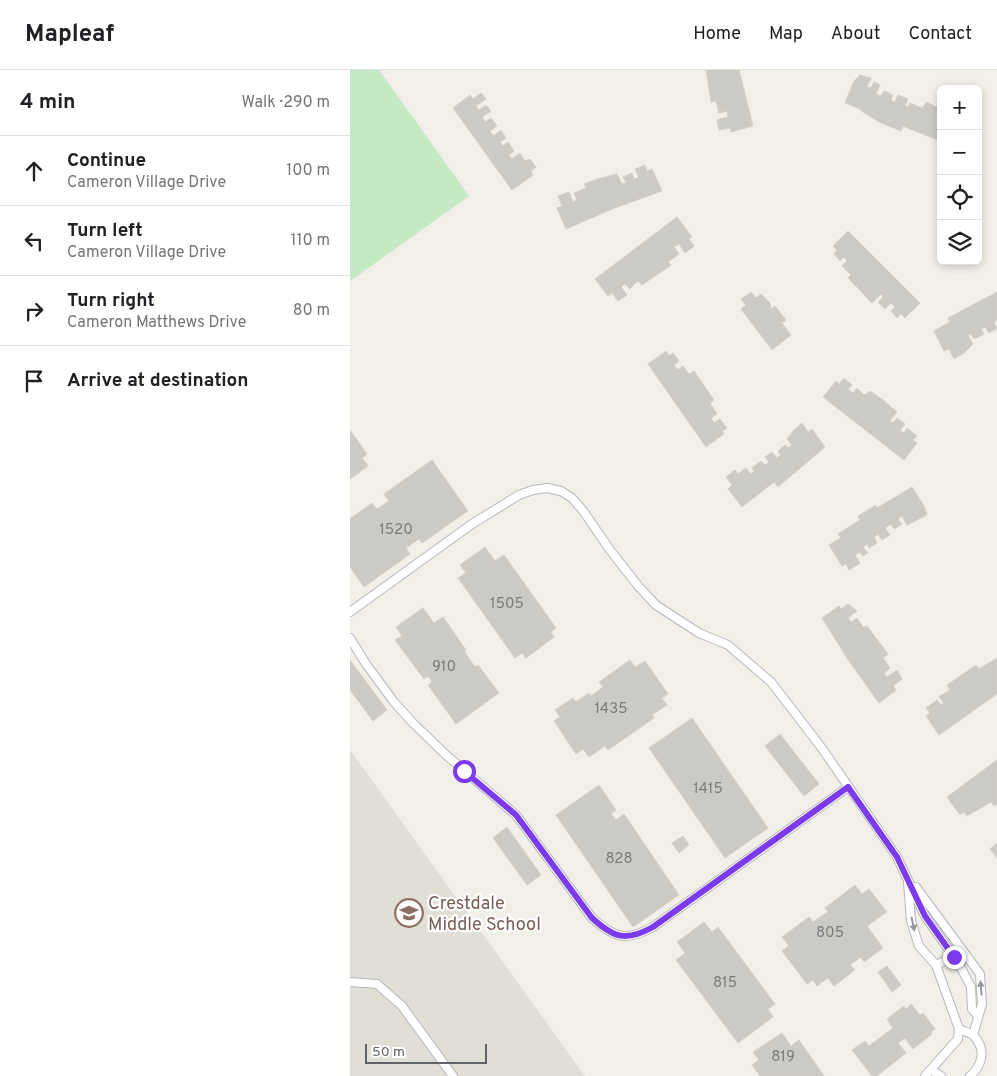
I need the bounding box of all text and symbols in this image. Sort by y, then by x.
text: Mapleaf [25,20,114,50]
text: Home [693,23,741,46]
text: Map [769,23,803,46]
text: About [831,23,880,46]
text: Contact [908,23,972,46]
map controls [937,85,982,265]
button: + [937,85,982,130]
text: 4 min [20,89,76,116]
text: Walk · 290 m [242,93,330,113]
button: − [937,130,982,175]
text: Continue [67,149,146,173]
icon: ahead [20,157,48,185]
text: 100 m [286,161,330,181]
text: Cameron Village Drive [67,173,226,193]
button: locate [937,175,982,220]
text: Turn left [67,219,143,243]
button: layers [937,220,982,265]
icon: left [20,227,48,255]
text: 110 m [290,231,330,251]
text: Cameron Village Drive [67,243,226,263]
text: Turn right [67,289,155,313]
icon: right [20,297,48,325]
text: 80 m [293,301,330,321]
text: Cameron Matthews Drive [67,313,246,333]
icon: arrive [20,367,48,395]
text: Arrive at destination [67,369,248,393]
house number: 1520 [379,521,413,540]
house number: 1505 [490,595,524,614]
house number: 910 [432,658,456,677]
house number: 1435 [595,700,627,719]
route start [453,760,476,783]
house number: 1415 [693,780,723,799]
house number: 828 [605,850,633,869]
place label: Crestdale Middle School [428,893,541,937]
school or university icon: Crestdale Middle School [394,898,424,928]
one-way arrow [909,916,917,931]
house number: 805 [816,924,844,943]
route end [943,946,966,969]
house number: 815 [713,974,737,993]
one-way arrow [977,980,985,996]
scale bar [365,1041,488,1064]
text: 50 m [372,1044,405,1061]
house number: 819 [771,1048,795,1067]

